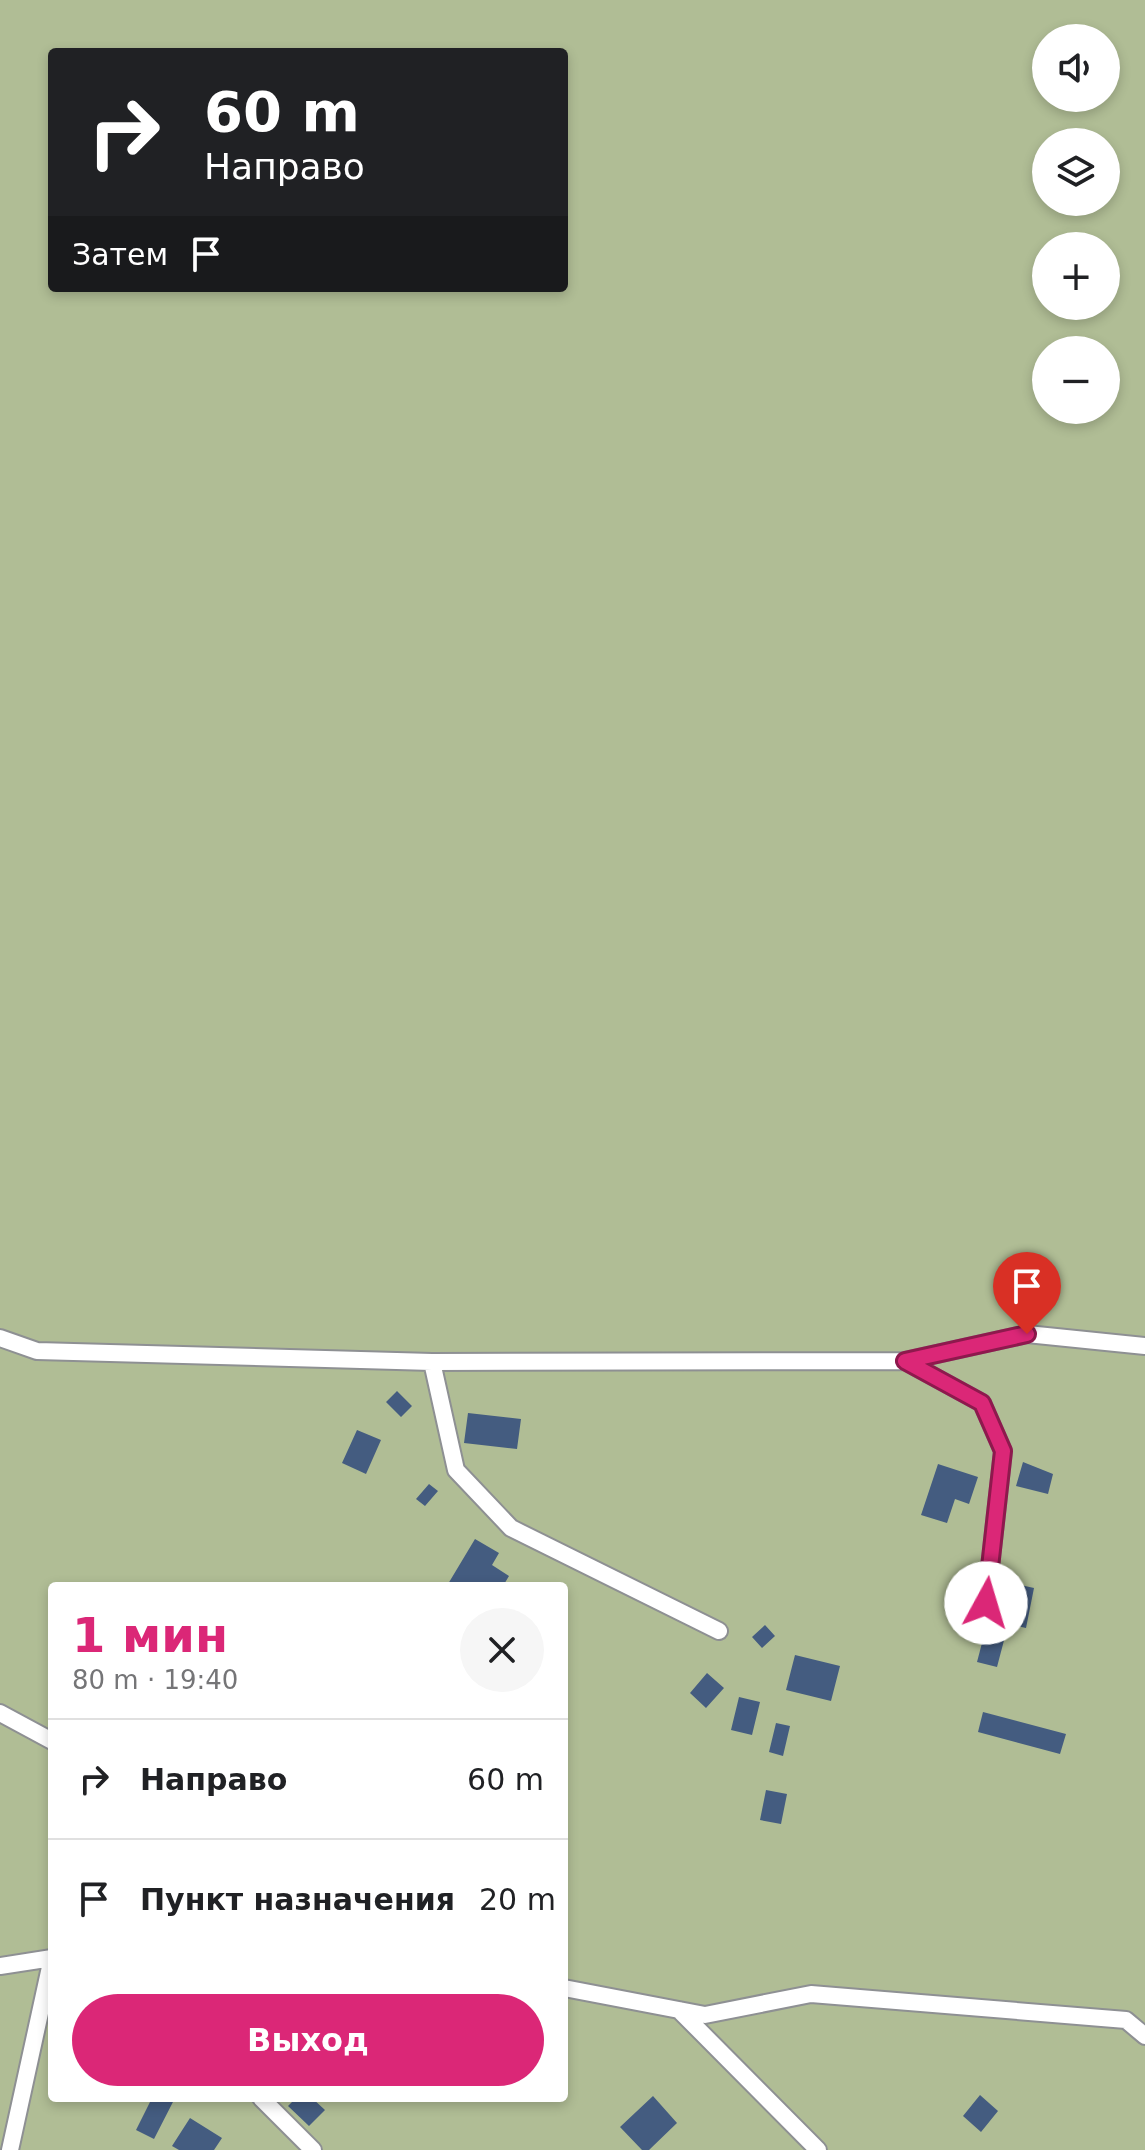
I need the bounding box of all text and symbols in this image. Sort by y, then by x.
map controls [1032,24,1120,424]
button: sound [1032,24,1120,112]
text: 60 m [204,79,360,144]
icon: right [72,80,176,184]
button: layers [1032,128,1120,216]
text: Направо [204,146,365,187]
icon: arrive [184,232,228,276]
button: + [1032,232,1120,320]
text: Затем [72,237,168,272]
button: − [1032,336,1120,424]
pin [993,1252,1061,1334]
icon: arrive [1005,1264,1049,1308]
position arrow [944,1561,1028,1645]
text: 1 мин [72,1607,228,1663]
button: close [460,1608,544,1692]
text: 80 m · 19:40 [72,1665,238,1695]
icon: right [72,1757,116,1801]
text: Направо [140,1762,287,1797]
text: 60 m [467,1762,544,1797]
icon: arrive [72,1877,116,1921]
text: Пункт назначения [140,1882,455,1917]
text: 20 m [479,1882,556,1917]
button: Выход [72,1994,544,2086]

